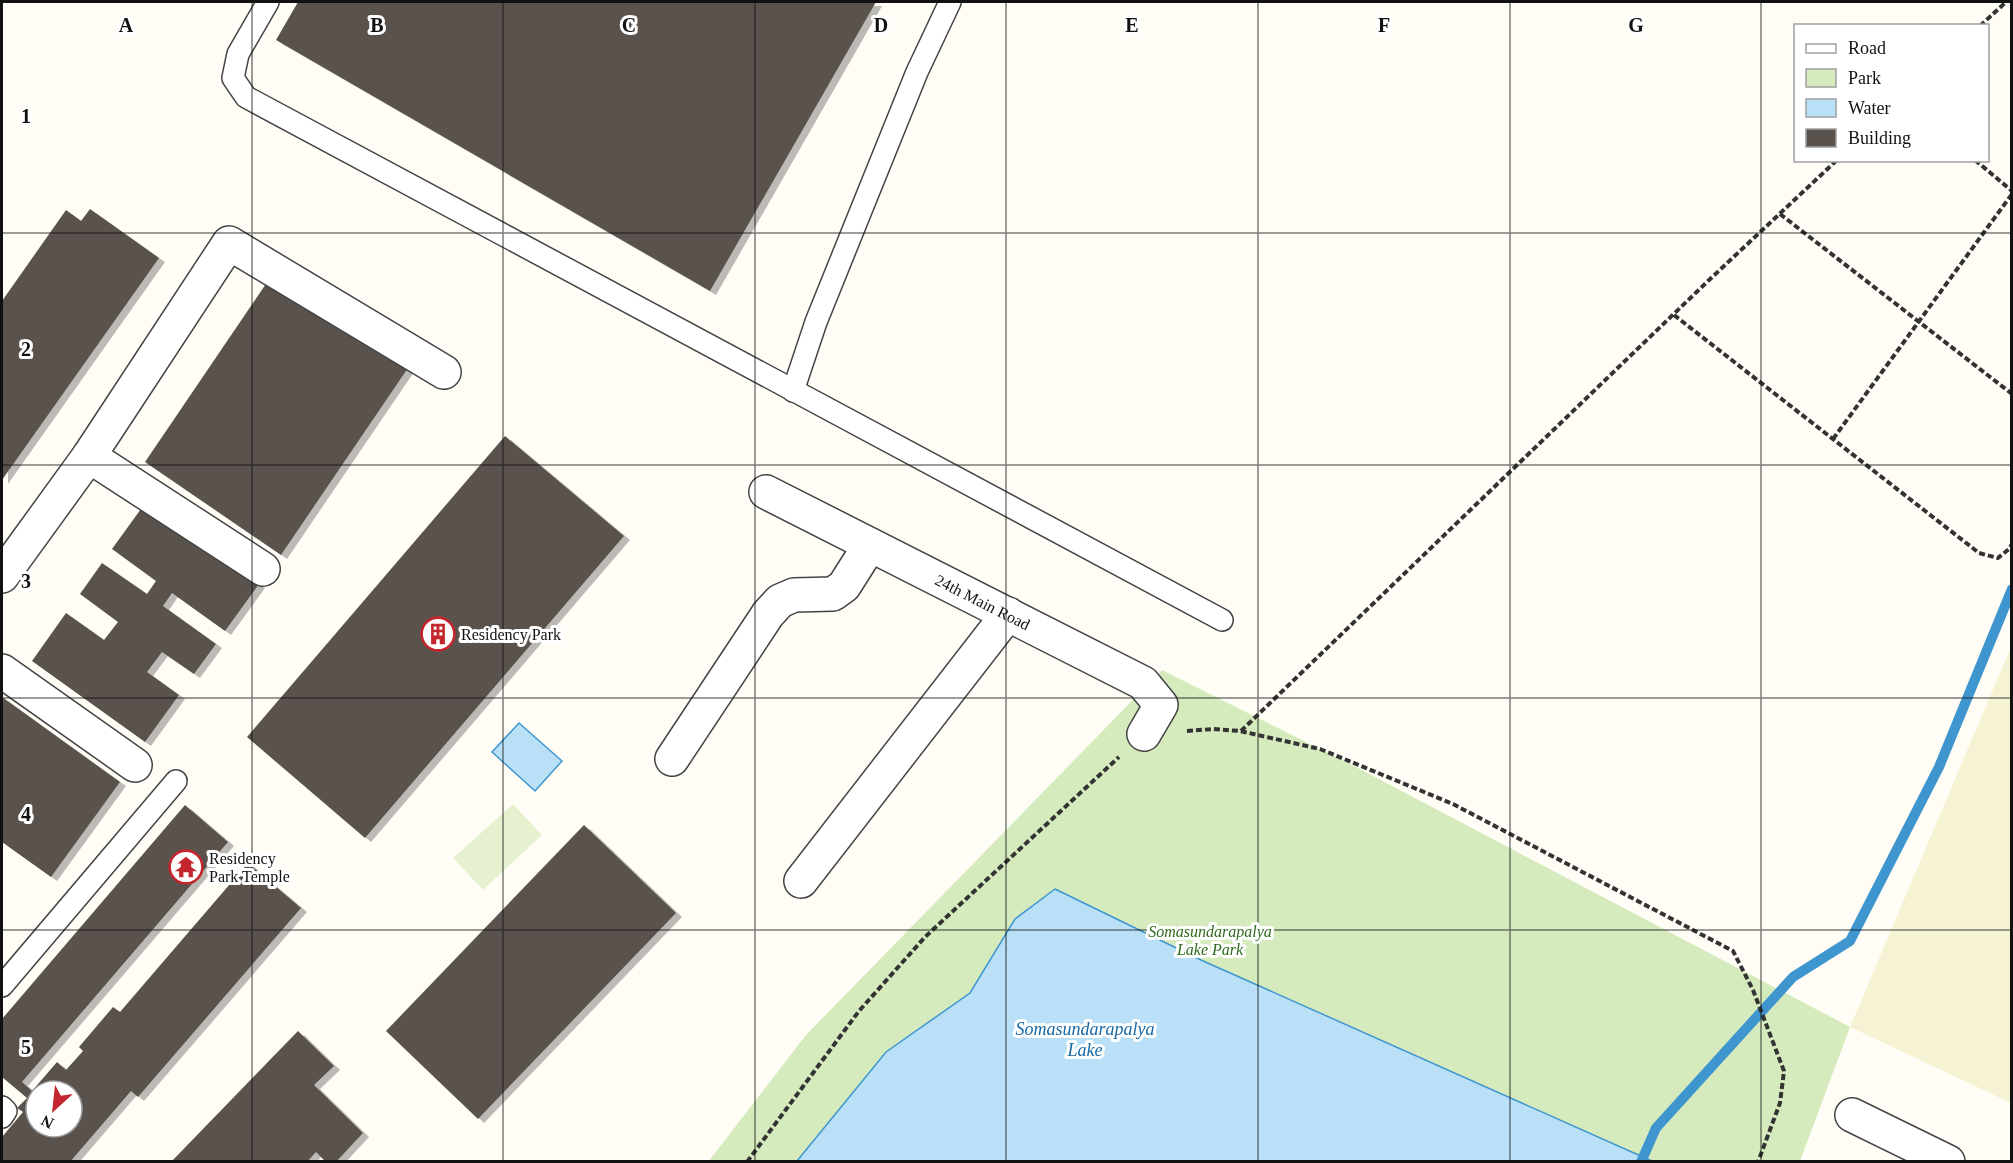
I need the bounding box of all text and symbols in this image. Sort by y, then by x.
text: A [119,14,134,36]
text: B [370,14,384,36]
text: C [622,14,636,36]
text: D [874,14,888,36]
text: E [1125,14,1139,36]
text: F [1378,14,1390,36]
text: G [1628,14,1644,36]
legend [1794,24,1989,162]
text: Road [1848,38,1886,58]
text: Park [1848,68,1881,88]
text: Water [1848,98,1891,118]
text: 1 [21,105,31,127]
text: Building [1848,128,1911,148]
text: 2 [21,338,31,360]
text: 3 [21,570,31,592]
street label: 24th Main Road [932,571,1033,633]
building icon: Residency Park [420,616,456,652]
place label: Residency Park [461,626,561,644]
text: 4 [21,803,31,825]
temple icon: Residency Park Temple [168,849,204,885]
place label: Residency Park Temple [209,850,290,886]
park label: Somasundarapalya Lake Park [1148,923,1272,958]
water label: Somasundarapalya Lake [1016,1019,1155,1060]
text: 5 [21,1036,31,1058]
north arrow [24,1079,84,1139]
text: N [38,1112,56,1132]

